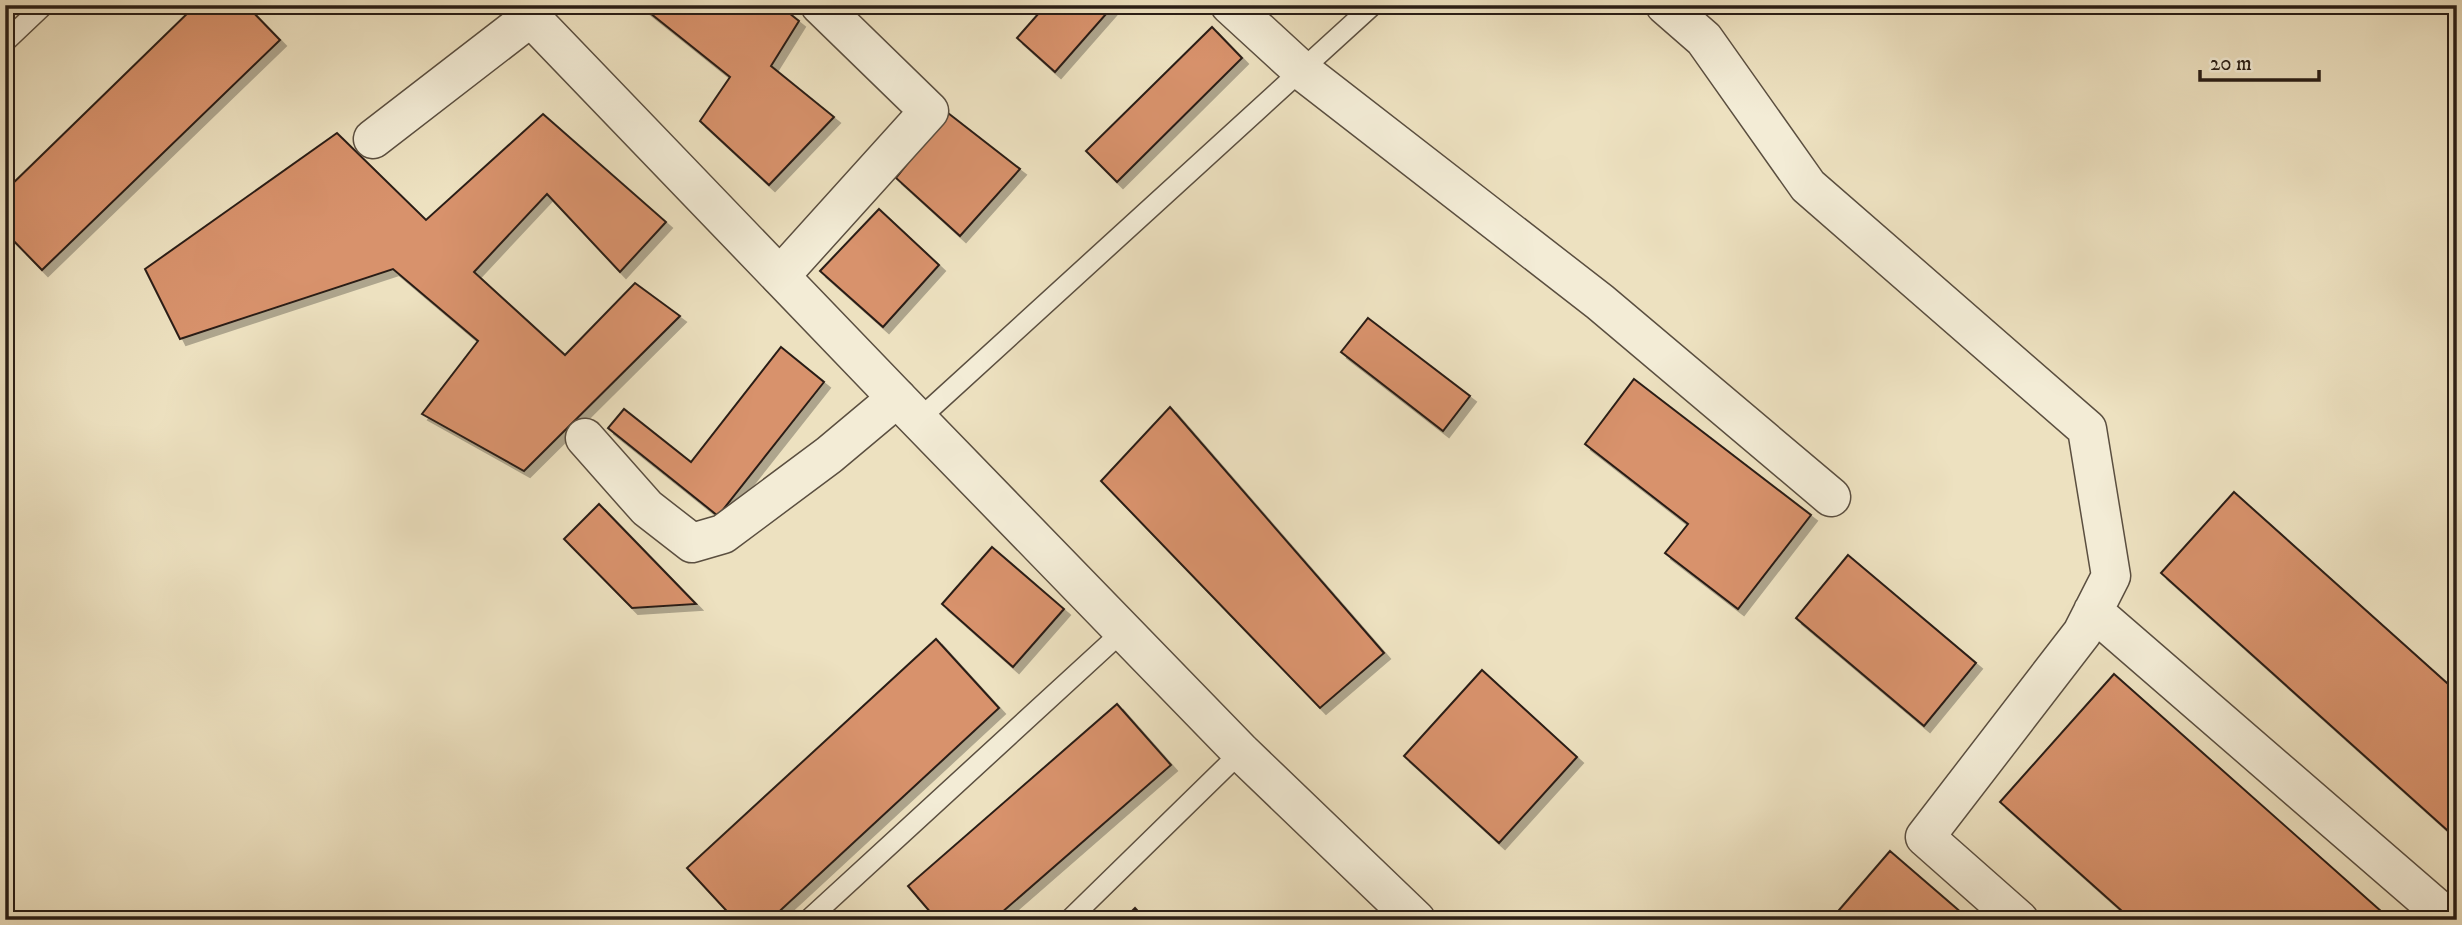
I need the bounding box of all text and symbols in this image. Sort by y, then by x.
scale bar [2200,38,2318,82]
text: 20 m [2210,51,2252,77]

